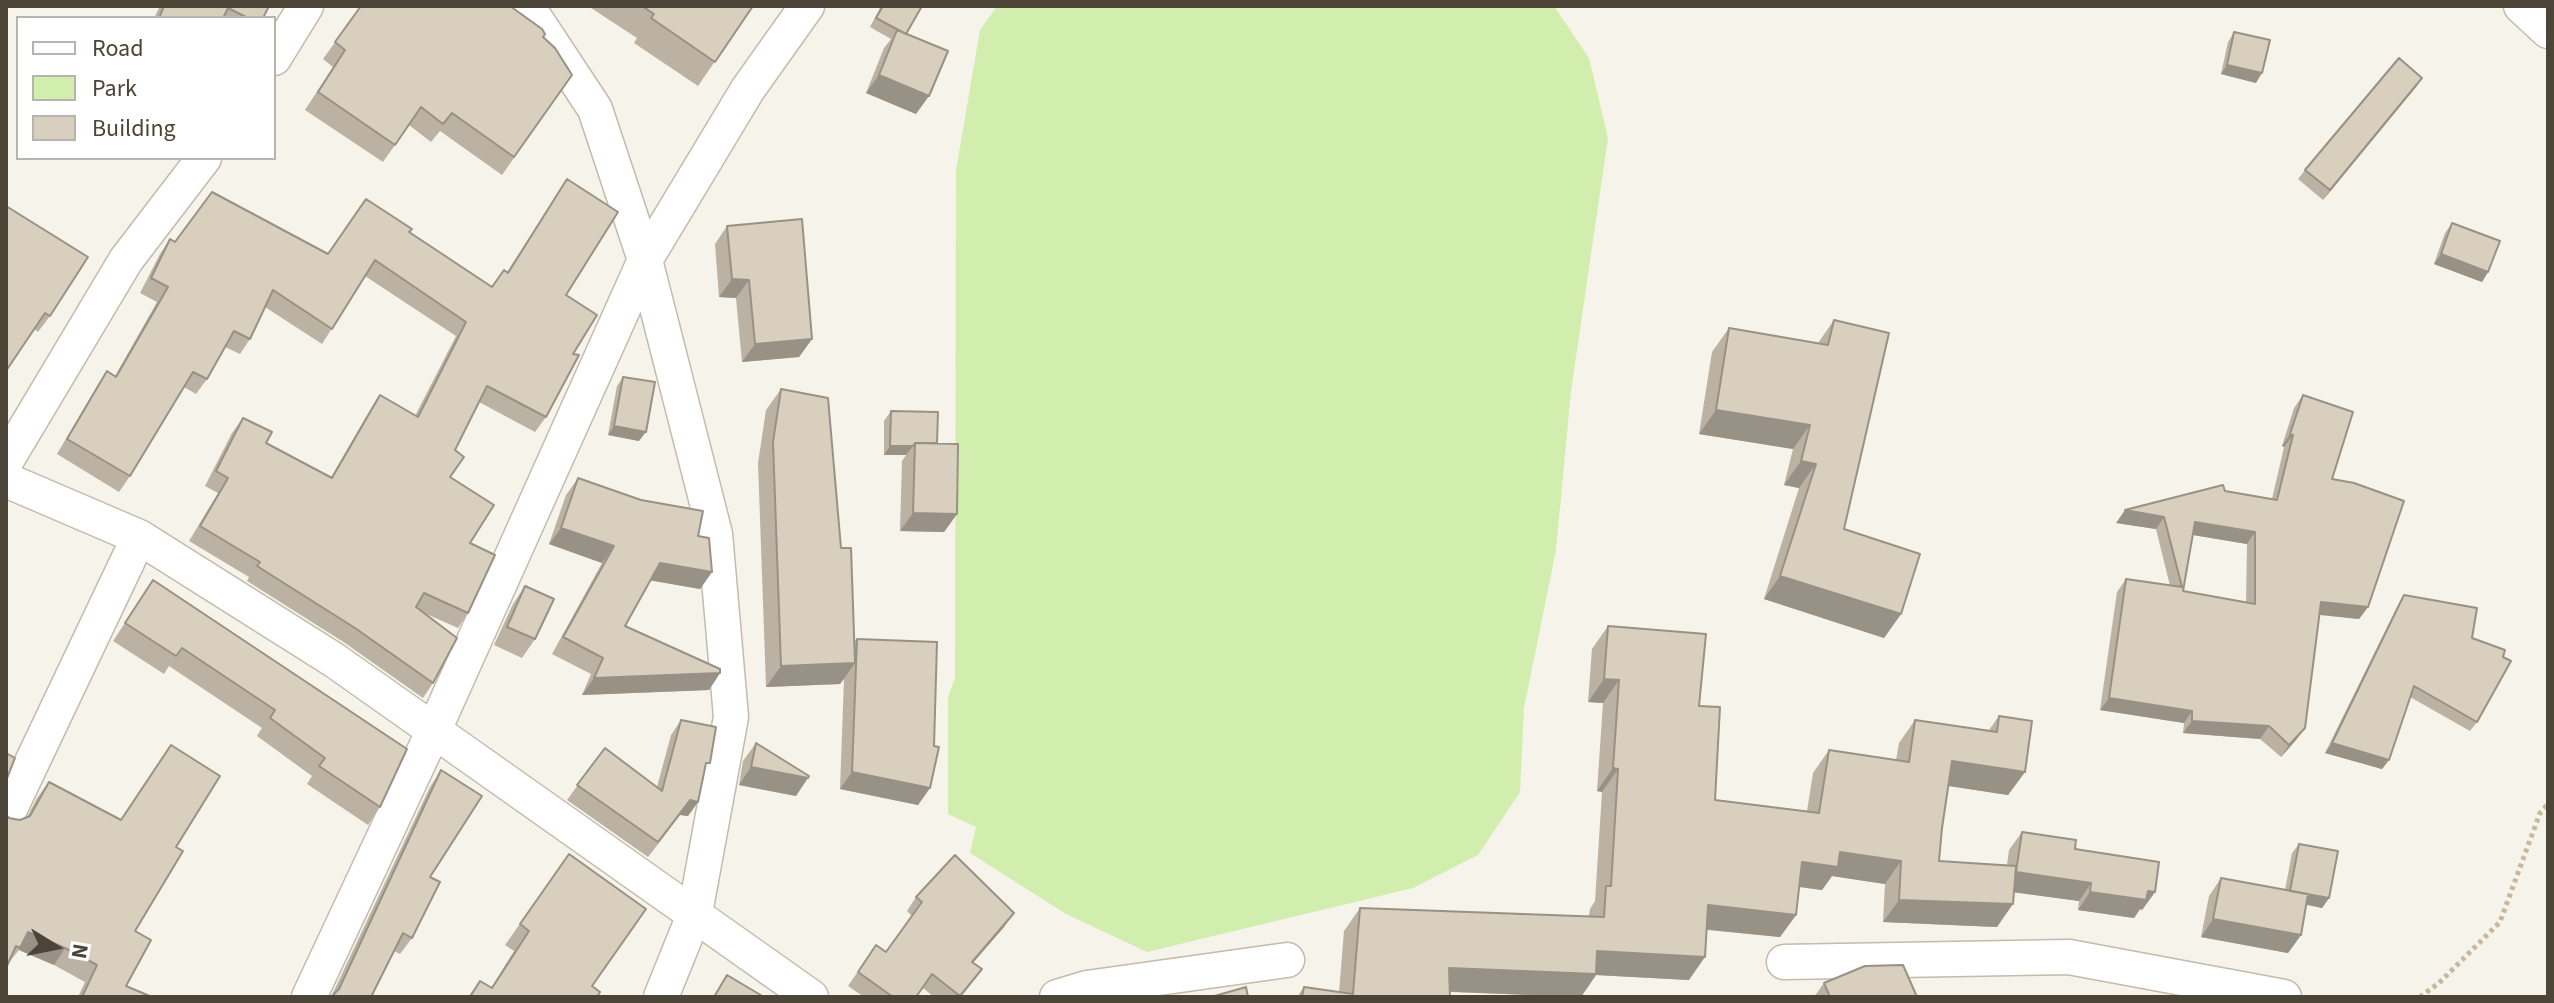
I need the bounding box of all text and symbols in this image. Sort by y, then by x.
legend [16,16,276,160]
text: Road [92,31,144,66]
text: Park [92,71,137,106]
text: Building [92,111,176,146]
north arrow [16,907,96,987]
text: N [63,941,97,961]

